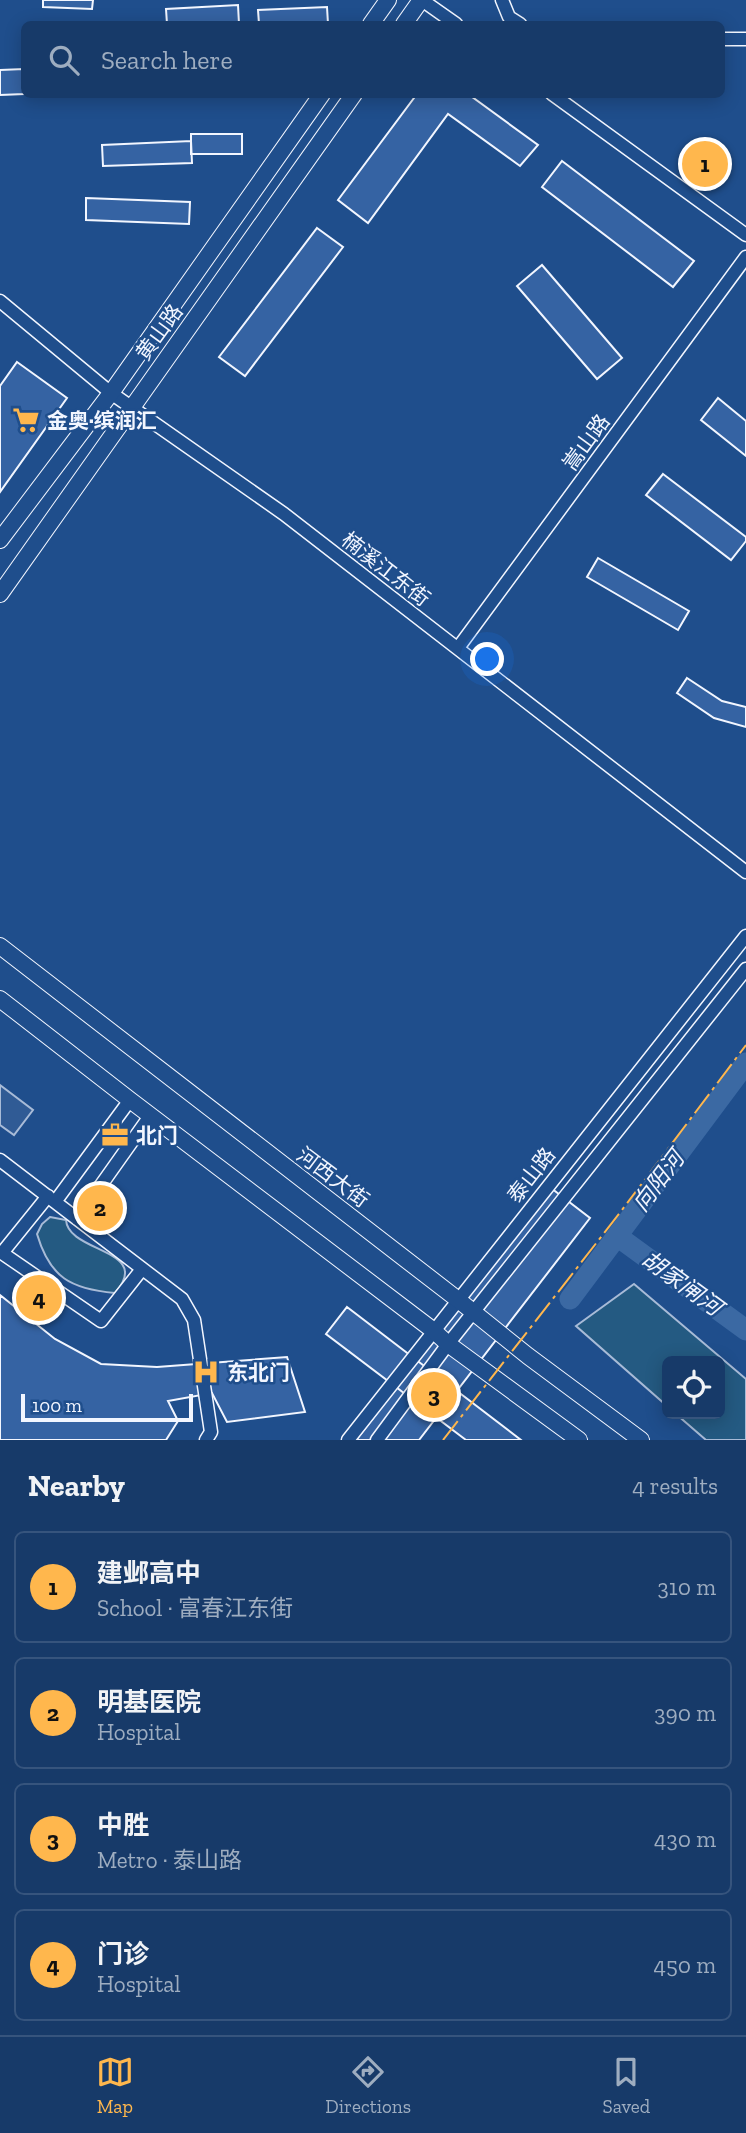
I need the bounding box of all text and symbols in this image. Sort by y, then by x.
search box [21,21,725,98]
icon: search [45,41,83,79]
text: Search here [101,44,233,76]
pin: 1 [682,138,728,190]
street label: 黄山路 [130,299,188,365]
supermarket icon: 金奥·缤润汇 [11,405,41,435]
place label: 金奥·缤润汇 [47,408,157,433]
street label: 嵩山路 [557,409,615,475]
street label: 楠溪江东街 [337,527,435,611]
your location [470,642,504,676]
office icon: 北门 [100,1120,130,1150]
place label: 北门 [136,1123,178,1148]
street label: 河西大街 [292,1142,374,1212]
street label: 泰山路 [502,1142,560,1208]
water label: 向阳河 [626,1142,692,1217]
pin: 2 [77,1182,123,1234]
water label: 胡家闸河 [637,1245,731,1324]
pin: 4 [16,1272,62,1324]
map controls [662,1356,725,1419]
button: locate [662,1356,725,1419]
hospital icon: 东北门 [191,1357,221,1387]
place label: 东北门 [227,1360,290,1385]
pin: 3 [411,1369,457,1421]
scale bar [21,1391,192,1423]
text: 100 m [32,1394,82,1417]
text: Nearby [28,1468,125,1504]
text: 4 results [632,1472,718,1500]
text: 建邺高中 [97,1557,201,1589]
text: 1 [48,1573,58,1601]
text: 310 m [658,1573,716,1601]
text: School · 富春江东街 [97,1594,293,1622]
text: 明基医院 [97,1686,201,1718]
text: 2 [47,1699,59,1727]
text: 390 m [654,1699,716,1727]
text: Hospital [97,1718,181,1746]
text: 中胜 [97,1809,149,1841]
text: 3 [47,1825,59,1853]
text: 430 m [654,1825,716,1853]
text: Metro · 泰山路 [97,1846,242,1874]
text: 门诊 [97,1938,149,1970]
text: 4 [46,1951,60,1979]
text: 450 m [654,1951,716,1979]
text: Hospital [97,1970,181,1998]
tab: Map [96,2053,134,2118]
tab: Directions [325,2053,411,2118]
tab: Saved [603,2053,650,2118]

